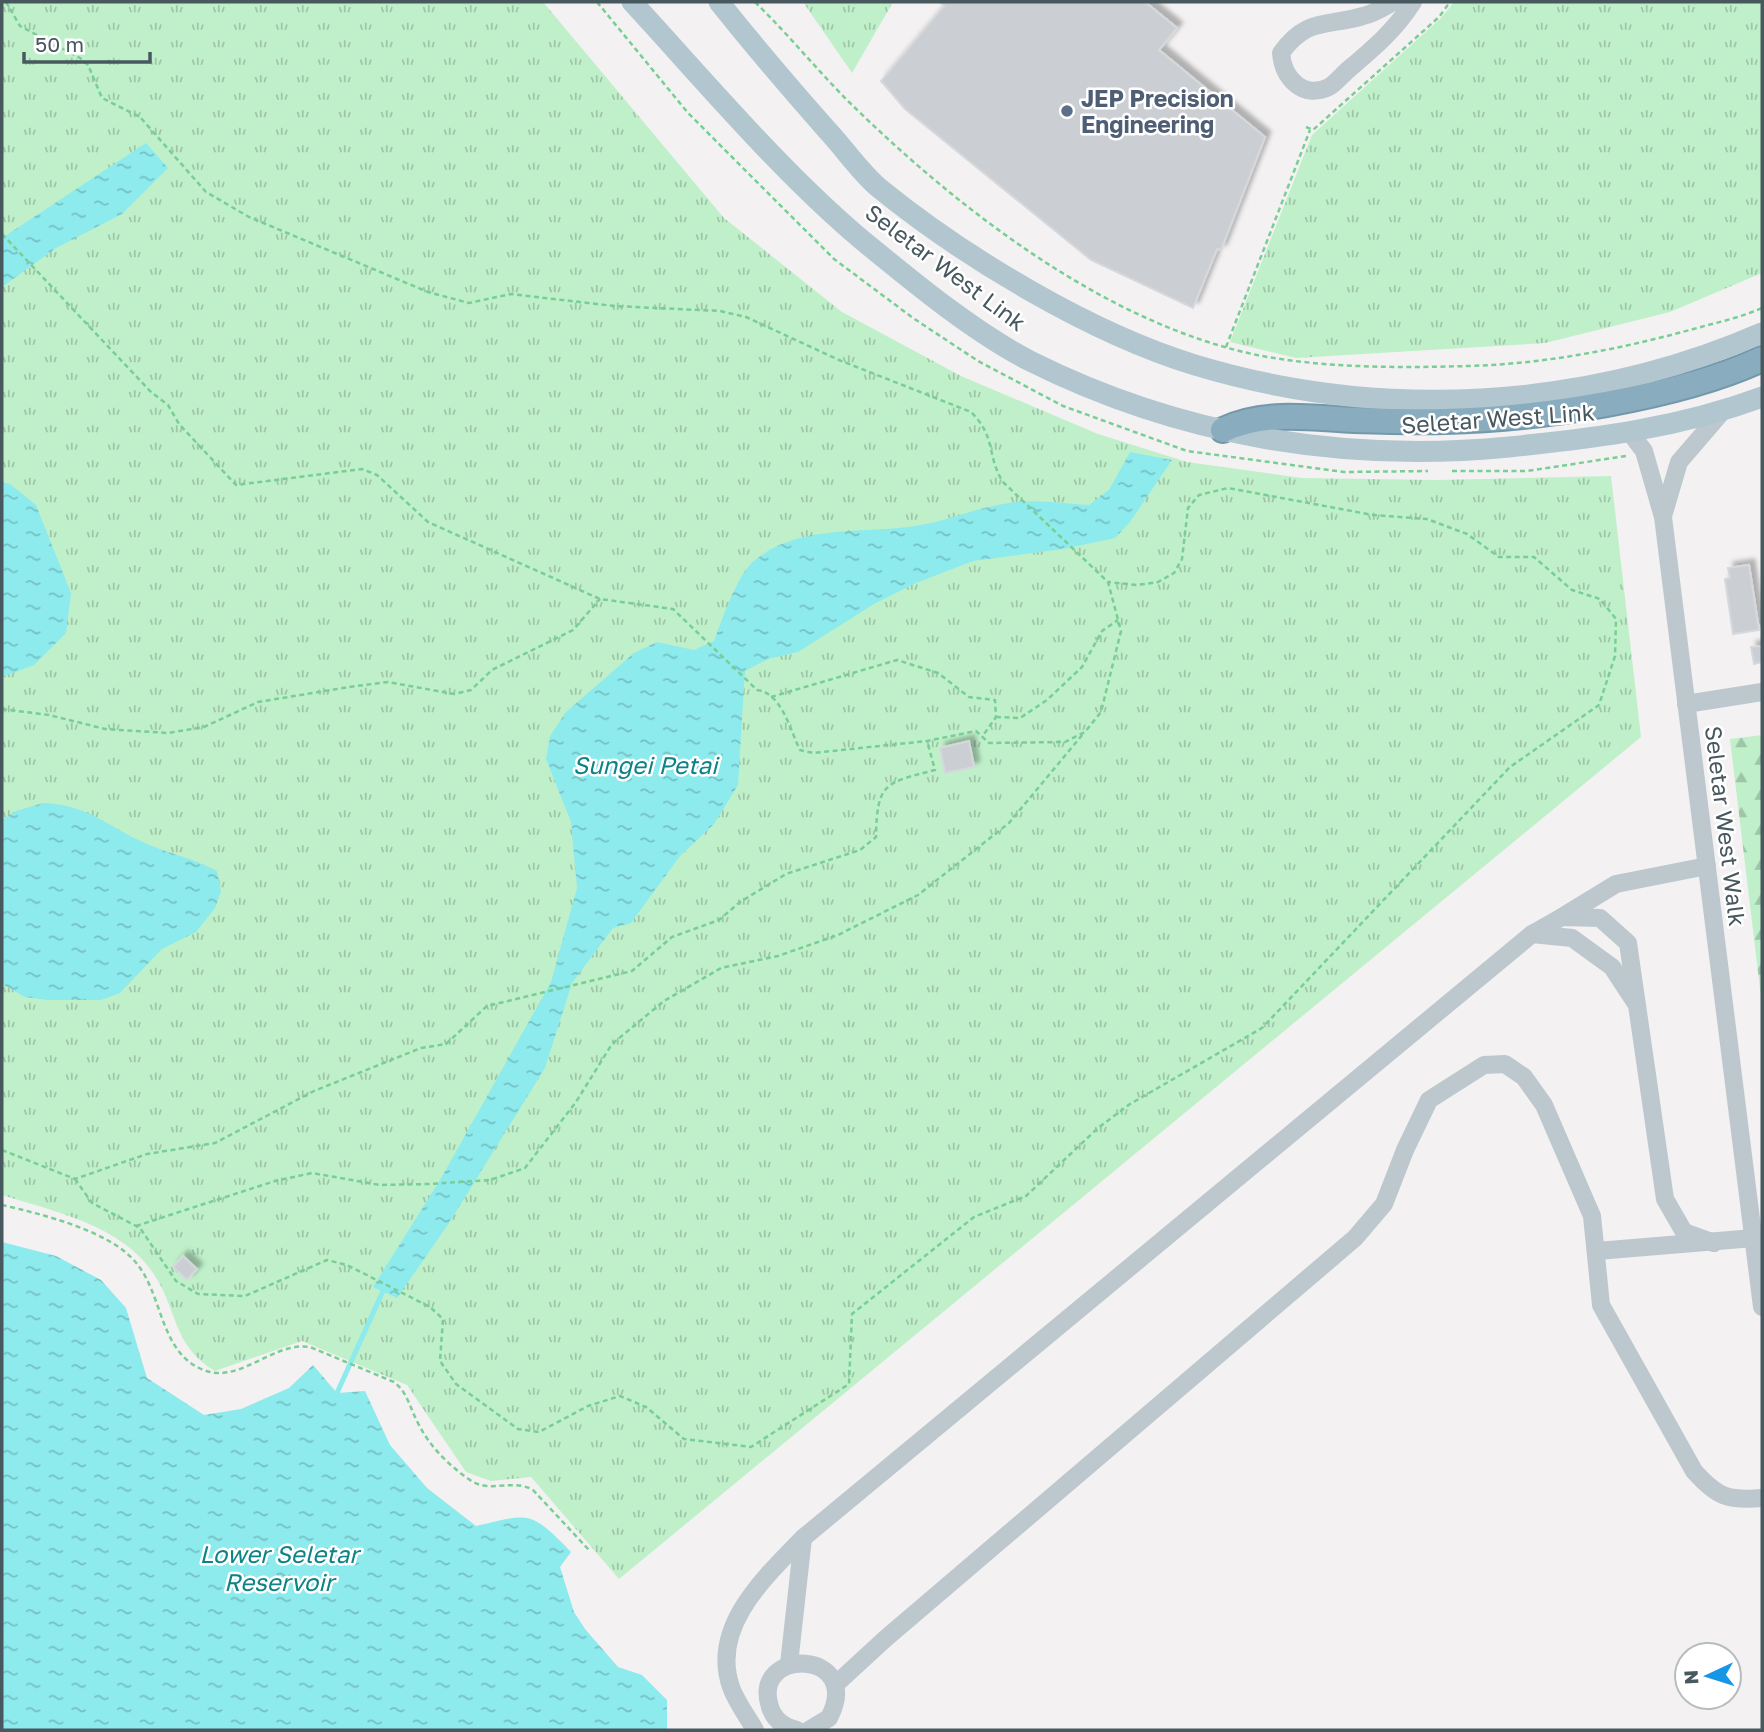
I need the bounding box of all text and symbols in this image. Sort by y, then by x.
scale bar [24,21,150,65]
text: 50 m [35,31,84,57]
place label: JEP Precision Engineering [1081,84,1234,138]
marker: JEP Precision Engineering [1059,103,1075,119]
street label: Seletar West Link [860,198,1032,336]
street label: Seletar West Link [1401,397,1595,439]
street label: Seletar West Walk [1700,724,1752,928]
water label: Sungei Petai [573,750,720,780]
water label: Lower Seletar Reservoir [199,1539,362,1596]
north arrow [1673,1641,1743,1711]
text: N [1679,1669,1703,1685]

